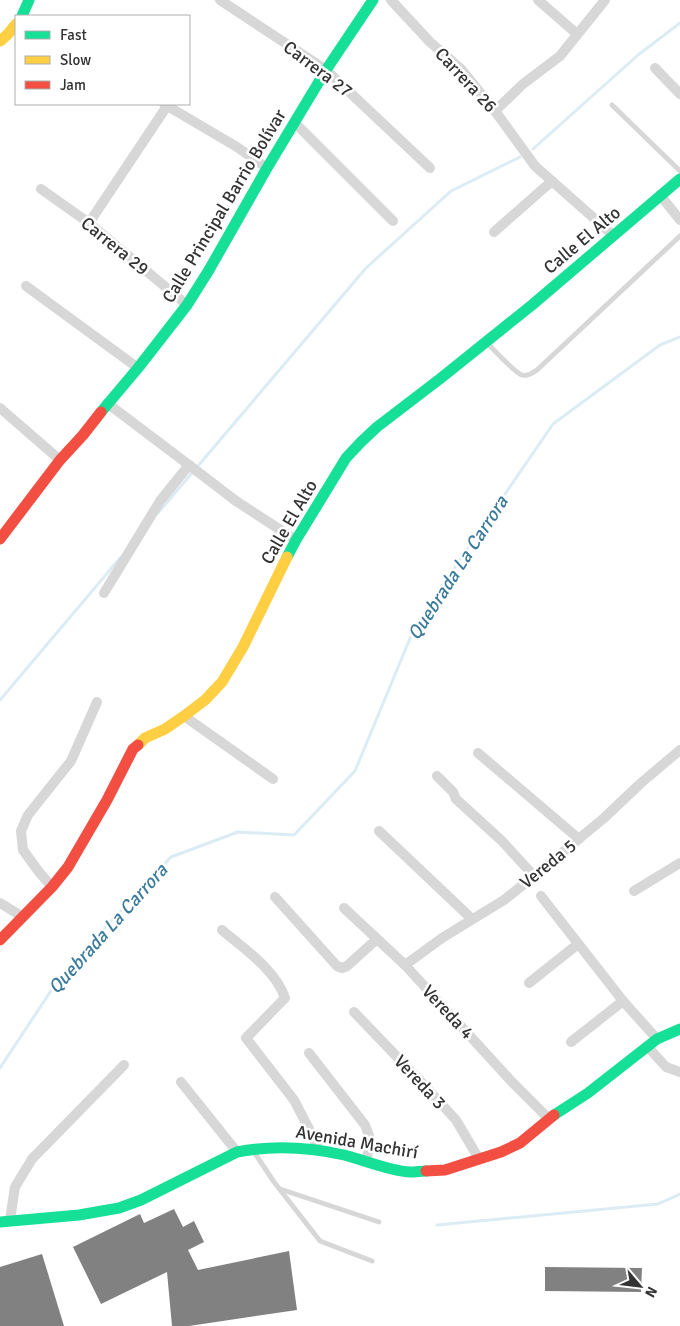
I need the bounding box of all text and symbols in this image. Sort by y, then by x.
legend [15,15,190,105]
text: Fast [60,26,87,44]
street label: Carrera 27 [279,36,357,102]
street label: Carrera 26 [430,43,502,117]
text: Slow [60,51,91,69]
text: Jam [60,76,86,94]
street label: Calle Principal Barrio Bolívar [157,105,291,307]
street label: Calle El Alto [539,201,625,279]
street label: Carrera 29 [77,212,153,280]
street label: Calle El Alto [256,476,322,568]
water label: Quebrada La Carrora [402,490,514,645]
street label: Vereda 5 [515,835,581,893]
water label: Quebrada La Carrora [43,858,174,999]
street label: Vereda 4 [417,980,479,1044]
street label: Vereda 3 [389,1050,451,1114]
street label: Avenida Machirí [294,1120,420,1164]
north arrow [615,1261,665,1311]
text: N [641,1284,661,1300]

